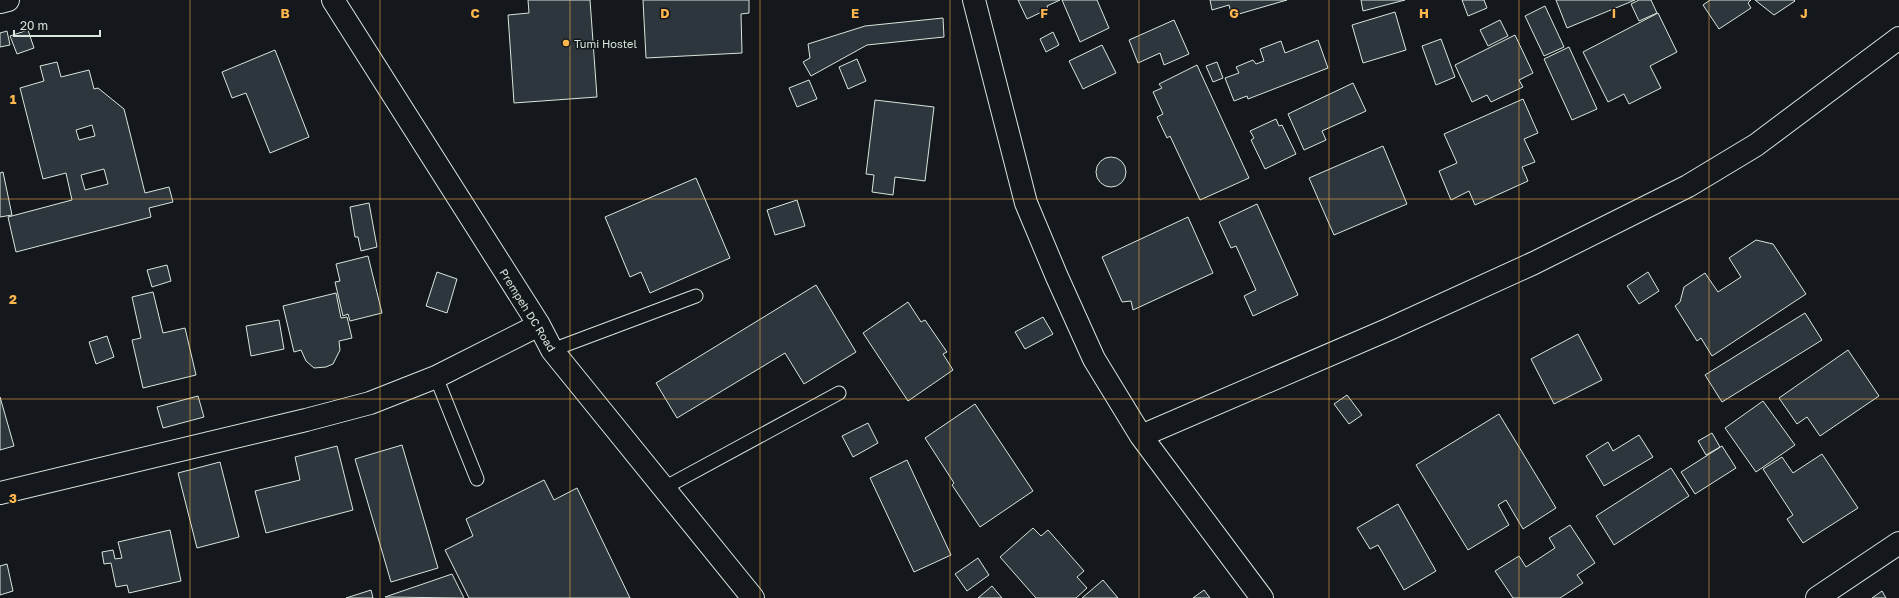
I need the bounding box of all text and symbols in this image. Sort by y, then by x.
text: B [280,5,290,21]
text: C [470,5,480,21]
text: D [660,5,670,21]
text: E [851,5,859,21]
text: F [1040,5,1048,21]
text: G [1229,5,1239,21]
text: H [1419,5,1429,21]
text: I [1612,5,1616,21]
text: J [1800,5,1808,21]
scale bar [14,12,100,38]
text: 20 m [20,18,48,33]
place label: Tumi Hostel [574,37,637,50]
marker: Tumi Hostel [561,38,571,48]
text: 1 [10,91,17,107]
street label: Prempeh DC Road [497,266,559,354]
text: 2 [9,291,17,307]
text: 3 [9,490,17,506]

